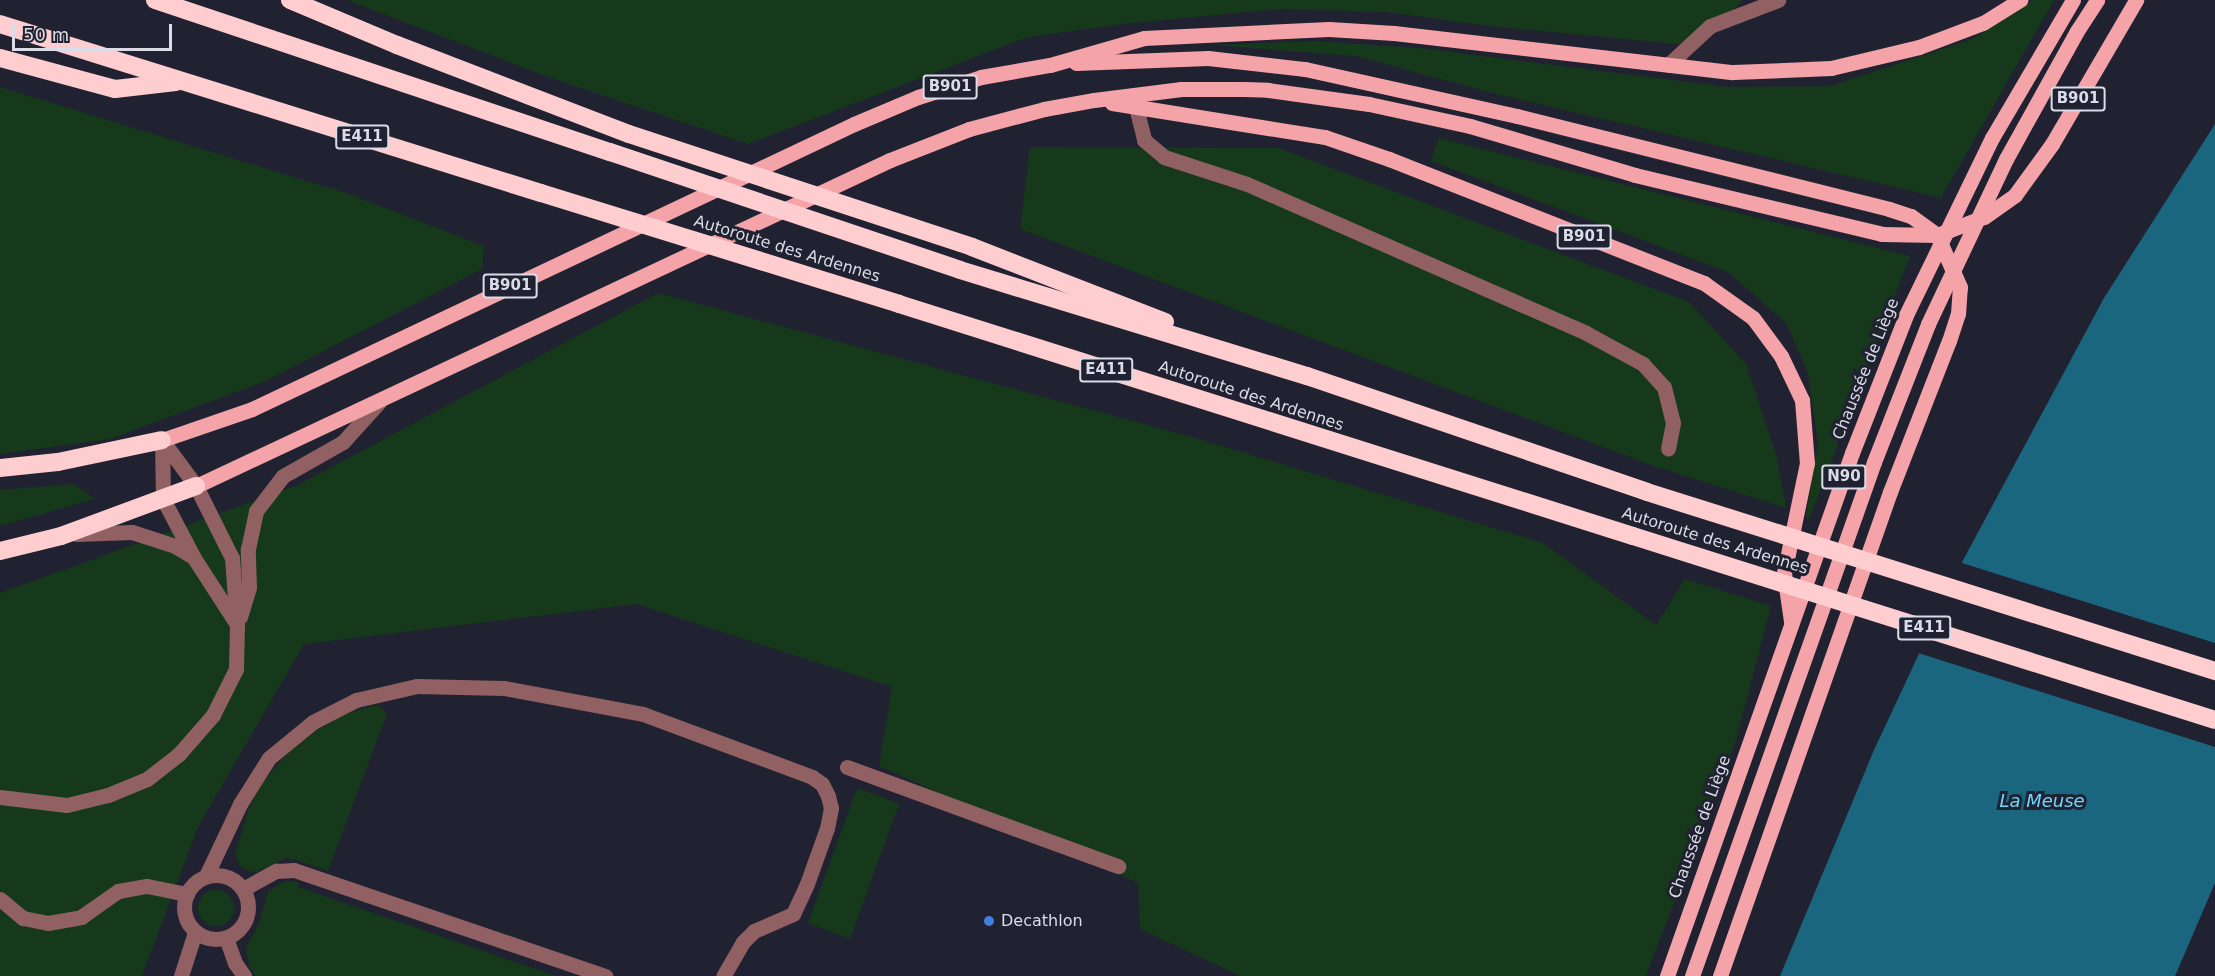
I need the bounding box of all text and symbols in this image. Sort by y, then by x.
scale bar [15,12,176,50]
text: 50 m [23,24,69,45]
road number: B901 [922,75,978,99]
road number: B901 [2050,87,2106,111]
road number: E411 [335,125,389,149]
street label: Autoroute des Ardennes [692,212,882,286]
road number: B901 [1556,225,1612,249]
road number: B901 [482,274,538,298]
street label: Chaussée de Liège [1829,295,1903,443]
street label: Autoroute des Ardennes [1156,357,1346,435]
road number: E411 [1079,358,1133,382]
road number: N90 [1820,465,1868,489]
street label: Autoroute des Ardennes [1620,504,1810,578]
road number: E411 [1897,616,1951,640]
street label: Chaussée de Liège [1665,753,1735,901]
water label: La Meuse [1999,790,2085,812]
place label: Decathlon [1001,911,1083,931]
marker: Decathlon [982,914,996,928]

